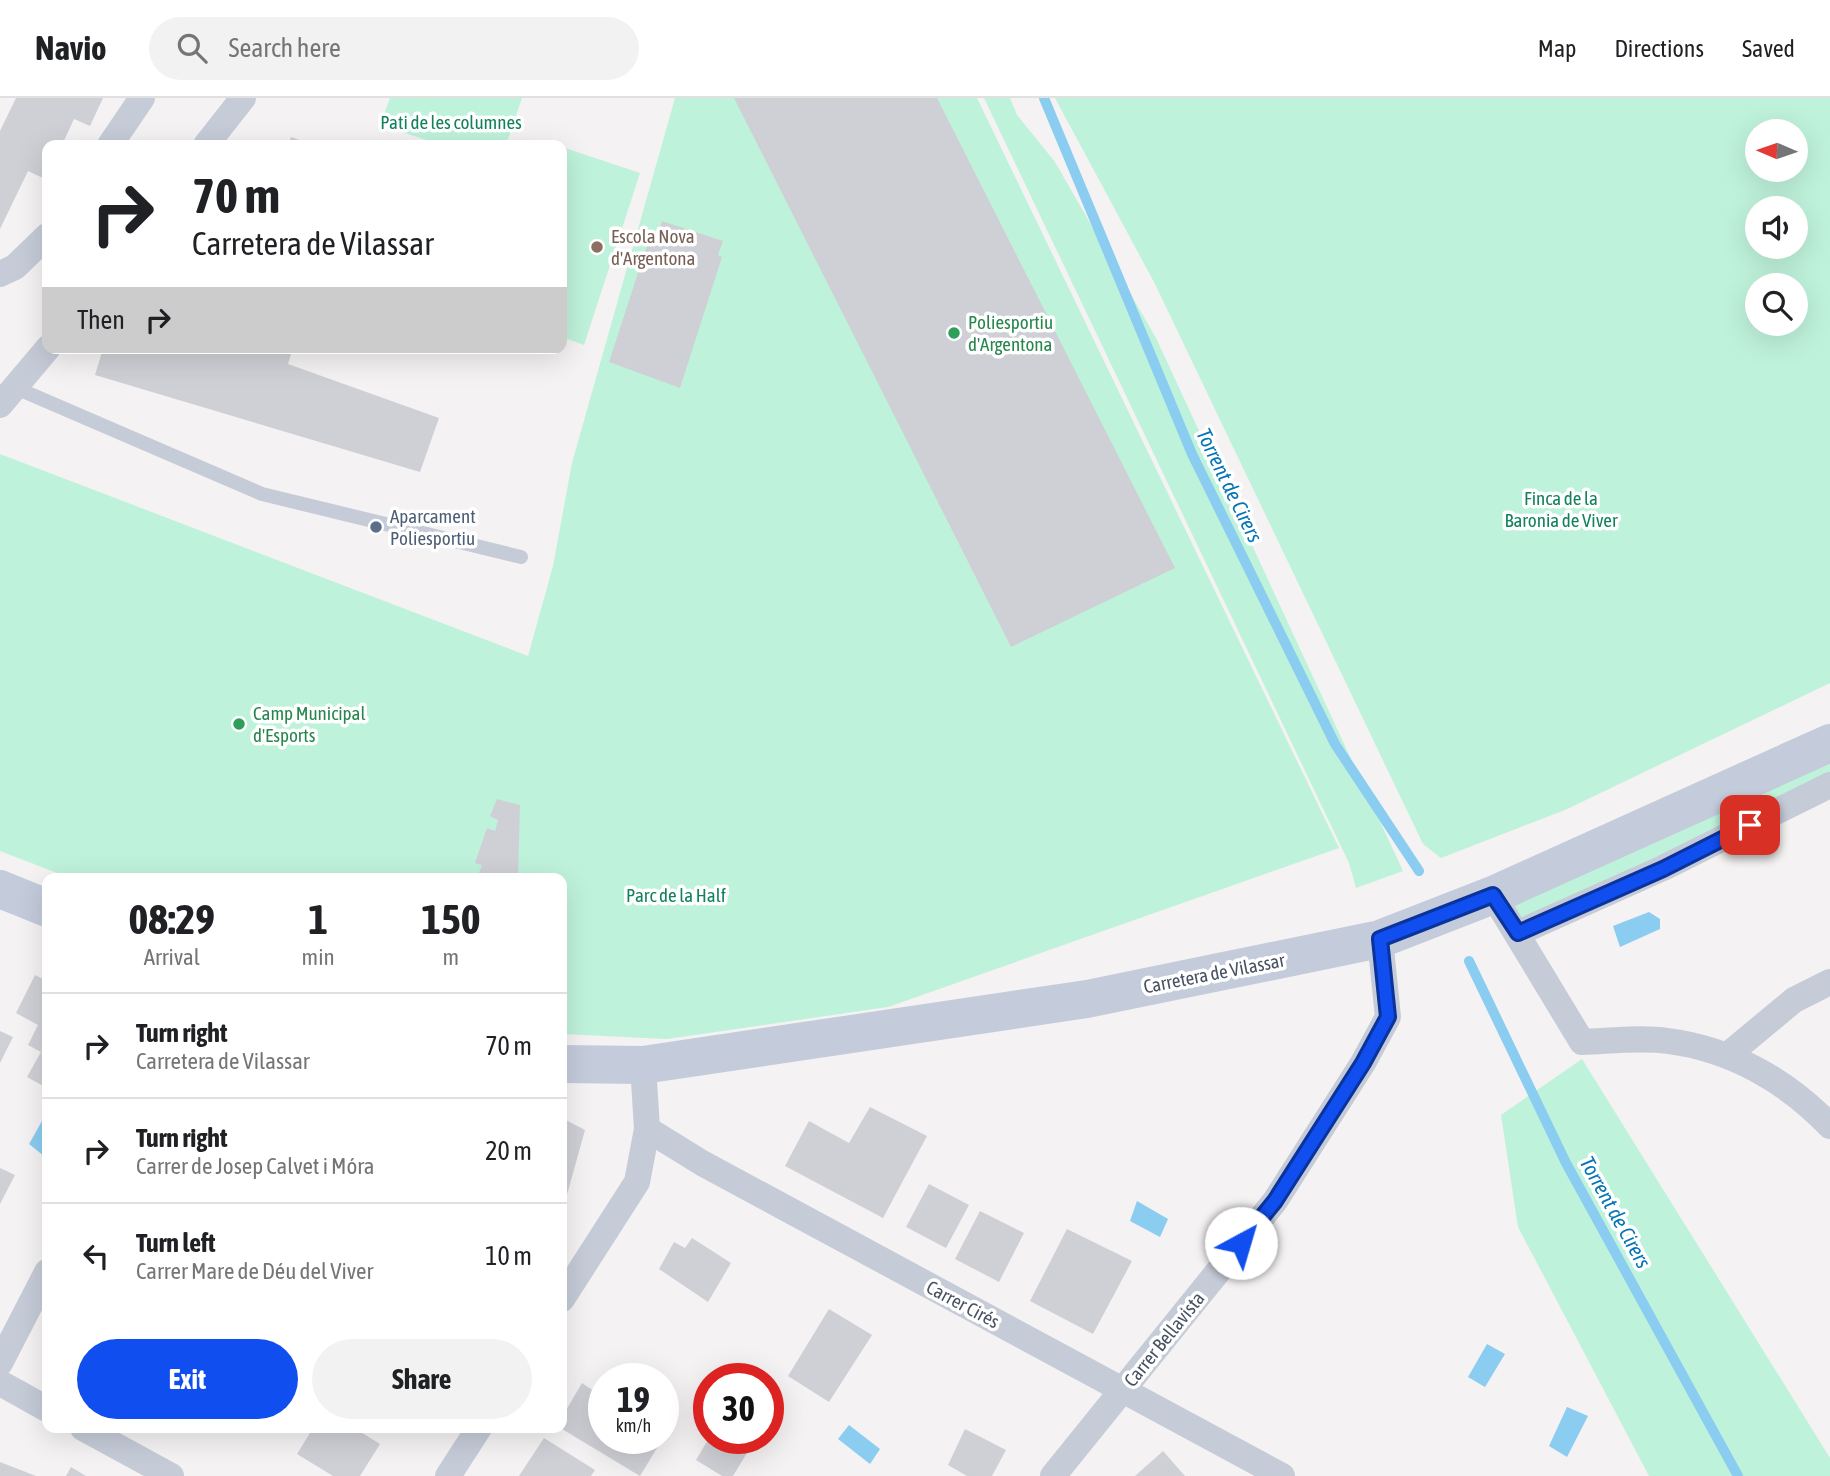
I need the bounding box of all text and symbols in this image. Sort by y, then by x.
search box [149,17,639,80]
text: Navio [35,29,107,67]
icon: search [173,29,211,67]
text: Search here [229,33,341,63]
text: Map [1538,35,1576,62]
text: Directions [1614,35,1704,62]
text: Saved [1742,35,1795,62]
park label: Pati de les columnes [380,111,522,133]
north arrow [1745,119,1808,182]
map controls [1745,119,1808,336]
text: 70 m [192,167,280,223]
icon: right [77,168,168,259]
button: sound [1745,196,1808,259]
text: Carretera de Vilassar [192,225,434,262]
place label: Escola Nova d'Argentona [611,225,695,269]
marker: Escola Nova d'Argentona [589,239,605,255]
button: search [1745,273,1808,336]
icon: right [139,301,177,339]
text: Then [77,305,125,335]
place label: Poliesportiu d'Argentona [968,311,1053,355]
marker: Poliesportiu d'Argentona [946,325,962,341]
water label: Torrent de Cirers [1192,424,1268,546]
park label: Finca de la Baronia de Viver [1504,487,1618,531]
place label: Aparcament Poliesportiu [390,505,476,549]
marker: Aparcament Poliesportiu [368,519,384,535]
place label: Camp Municipal d'Esports [253,702,365,746]
marker: Camp Municipal d'Esports [231,716,247,732]
pin [1720,795,1780,855]
icon: arrive [1731,806,1769,844]
park label: Parc de la Half [626,884,726,906]
text: 08:29 [129,895,215,943]
text: 1 [308,895,328,943]
text: 150 [421,895,480,943]
text: Arrival [144,944,200,970]
text: min [302,944,335,970]
text: m [443,944,459,970]
street label: Carretera de Vilassar [1142,948,1287,997]
text: Turn right [136,1018,227,1048]
icon: right [77,1027,115,1065]
text: 70 m [485,1031,532,1061]
text: Carretera de Vilassar [136,1048,310,1074]
text: Turn right [136,1123,227,1153]
icon: right [77,1132,115,1170]
text: 20 m [485,1136,532,1166]
water label: Torrent de Cirers [1576,1152,1656,1272]
text: Carrer de Josep Calvet i Móra [136,1153,374,1179]
position arrow [1204,1206,1278,1280]
text: Turn left [136,1228,216,1258]
icon: left [77,1237,115,1275]
text: 10 m [485,1241,532,1271]
text: Carrer Mare de Déu del Viver [136,1258,373,1284]
street label: Carrer Cirés [923,1276,1003,1332]
street label: Carrer Bellavista [1119,1287,1209,1391]
button: Exit [77,1339,298,1419]
button: Share [312,1339,532,1419]
speed limit sign: 30 [693,1363,784,1454]
text: 19 [617,1379,650,1419]
text: km/h [616,1415,651,1436]

